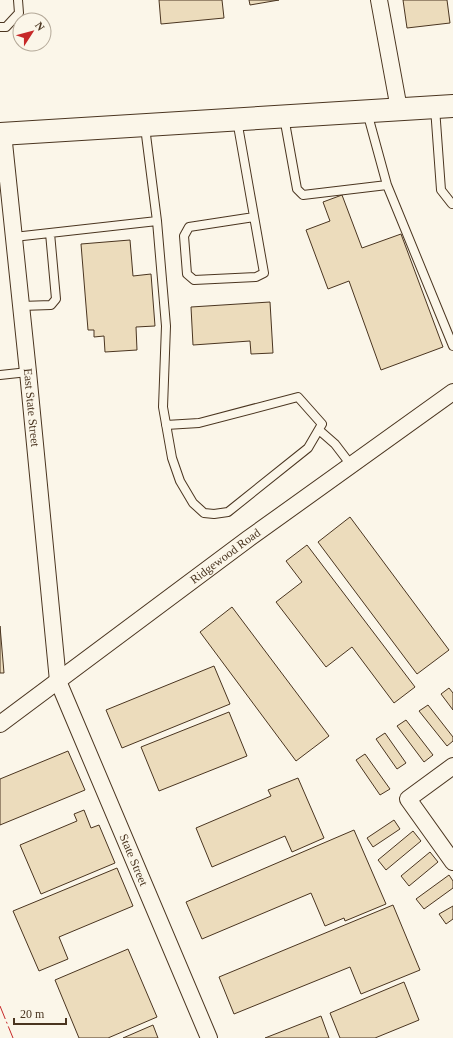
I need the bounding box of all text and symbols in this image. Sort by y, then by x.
north arrow [12,12,52,52]
text: N [33,19,47,33]
street label: East State Street [21,368,42,448]
street label: Ridgewood Road [188,525,263,587]
street label: State Street [116,832,151,889]
scale bar [14,1000,66,1026]
text: 20 m [20,1007,45,1021]

